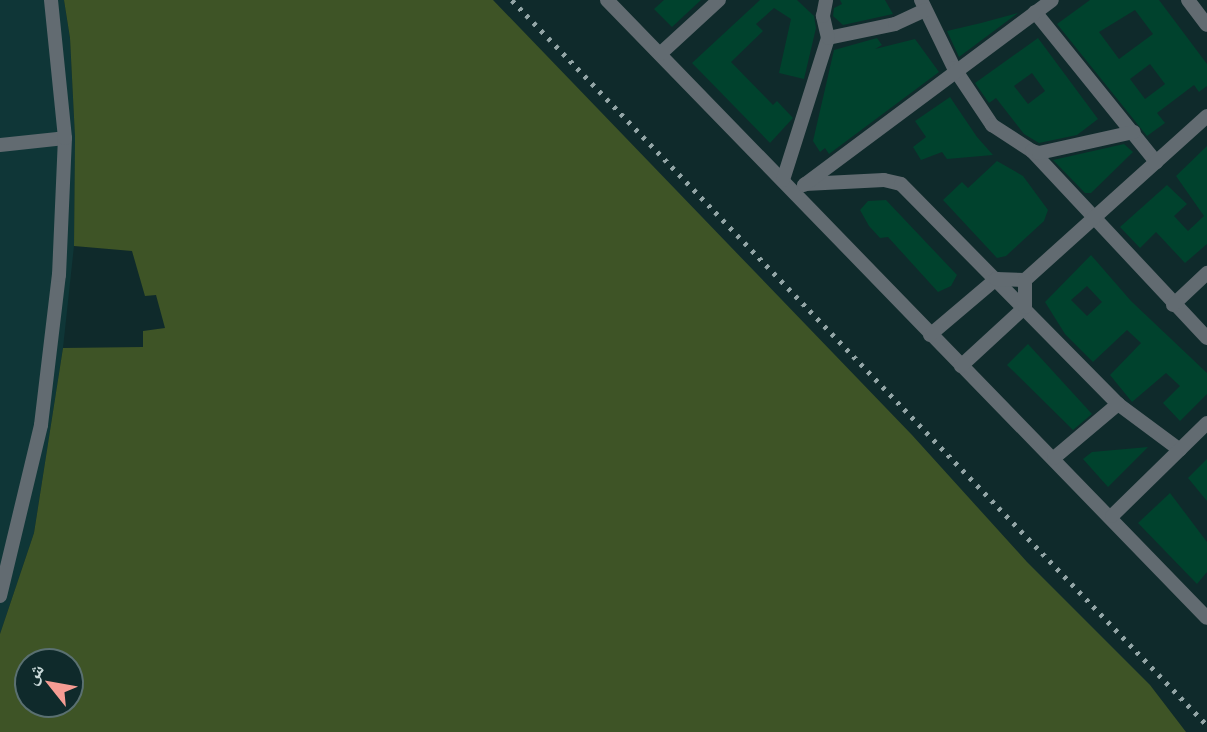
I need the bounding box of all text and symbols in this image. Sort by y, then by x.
north arrow [14,648,84,718]
text: ش [16,657,50,689]

